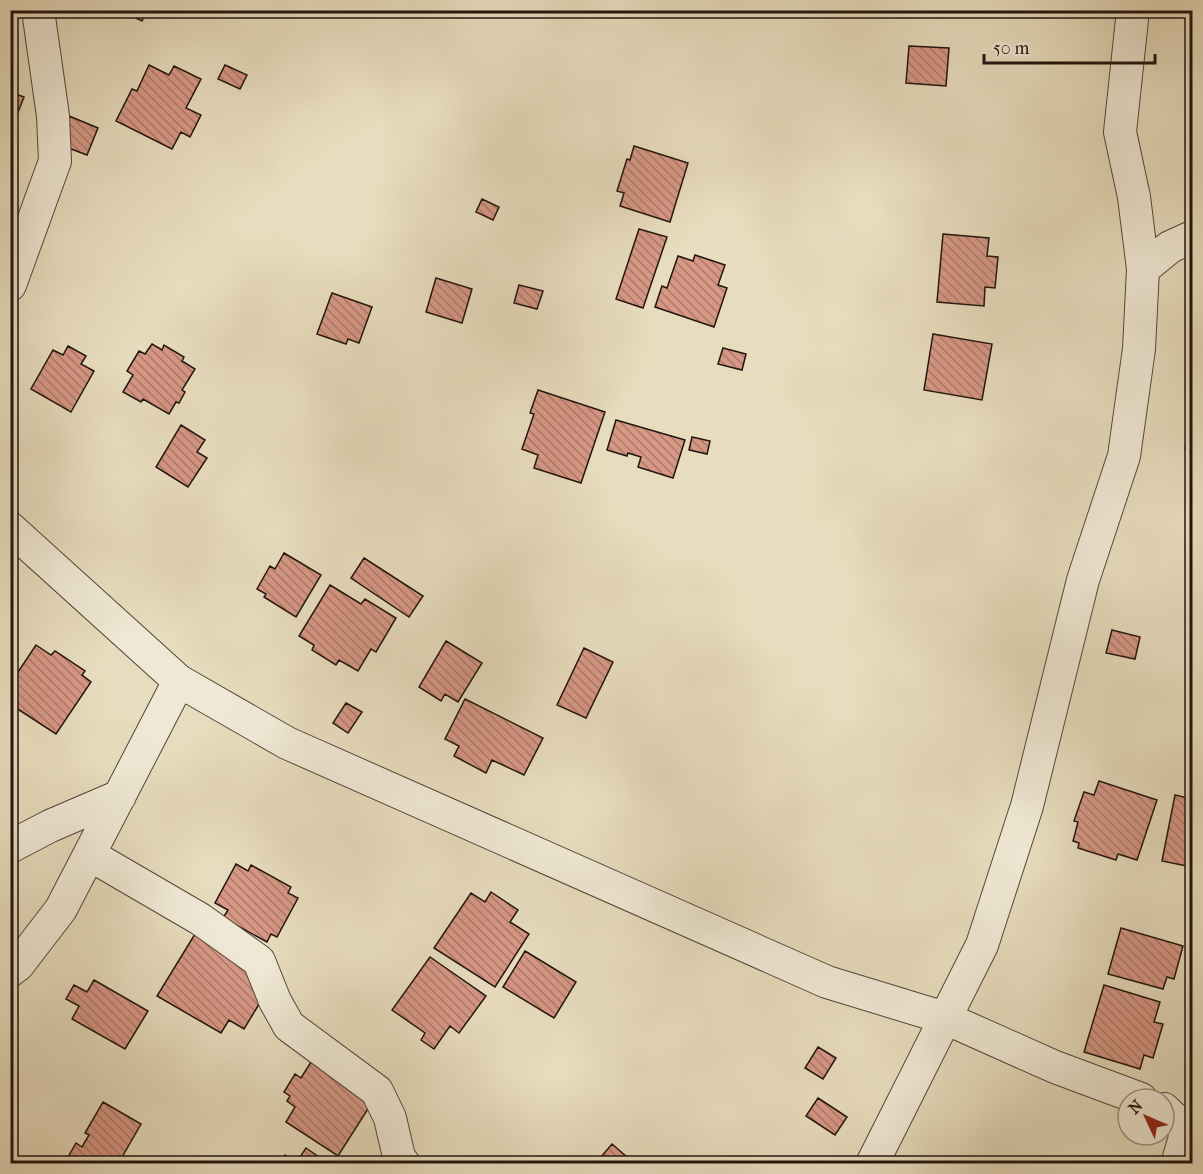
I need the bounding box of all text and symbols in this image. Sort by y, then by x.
scale bar [984,27,1155,65]
text: 50 m [993,38,1030,59]
north arrow [1116,1087,1176,1147]
text: N [1125,1095,1147,1118]

